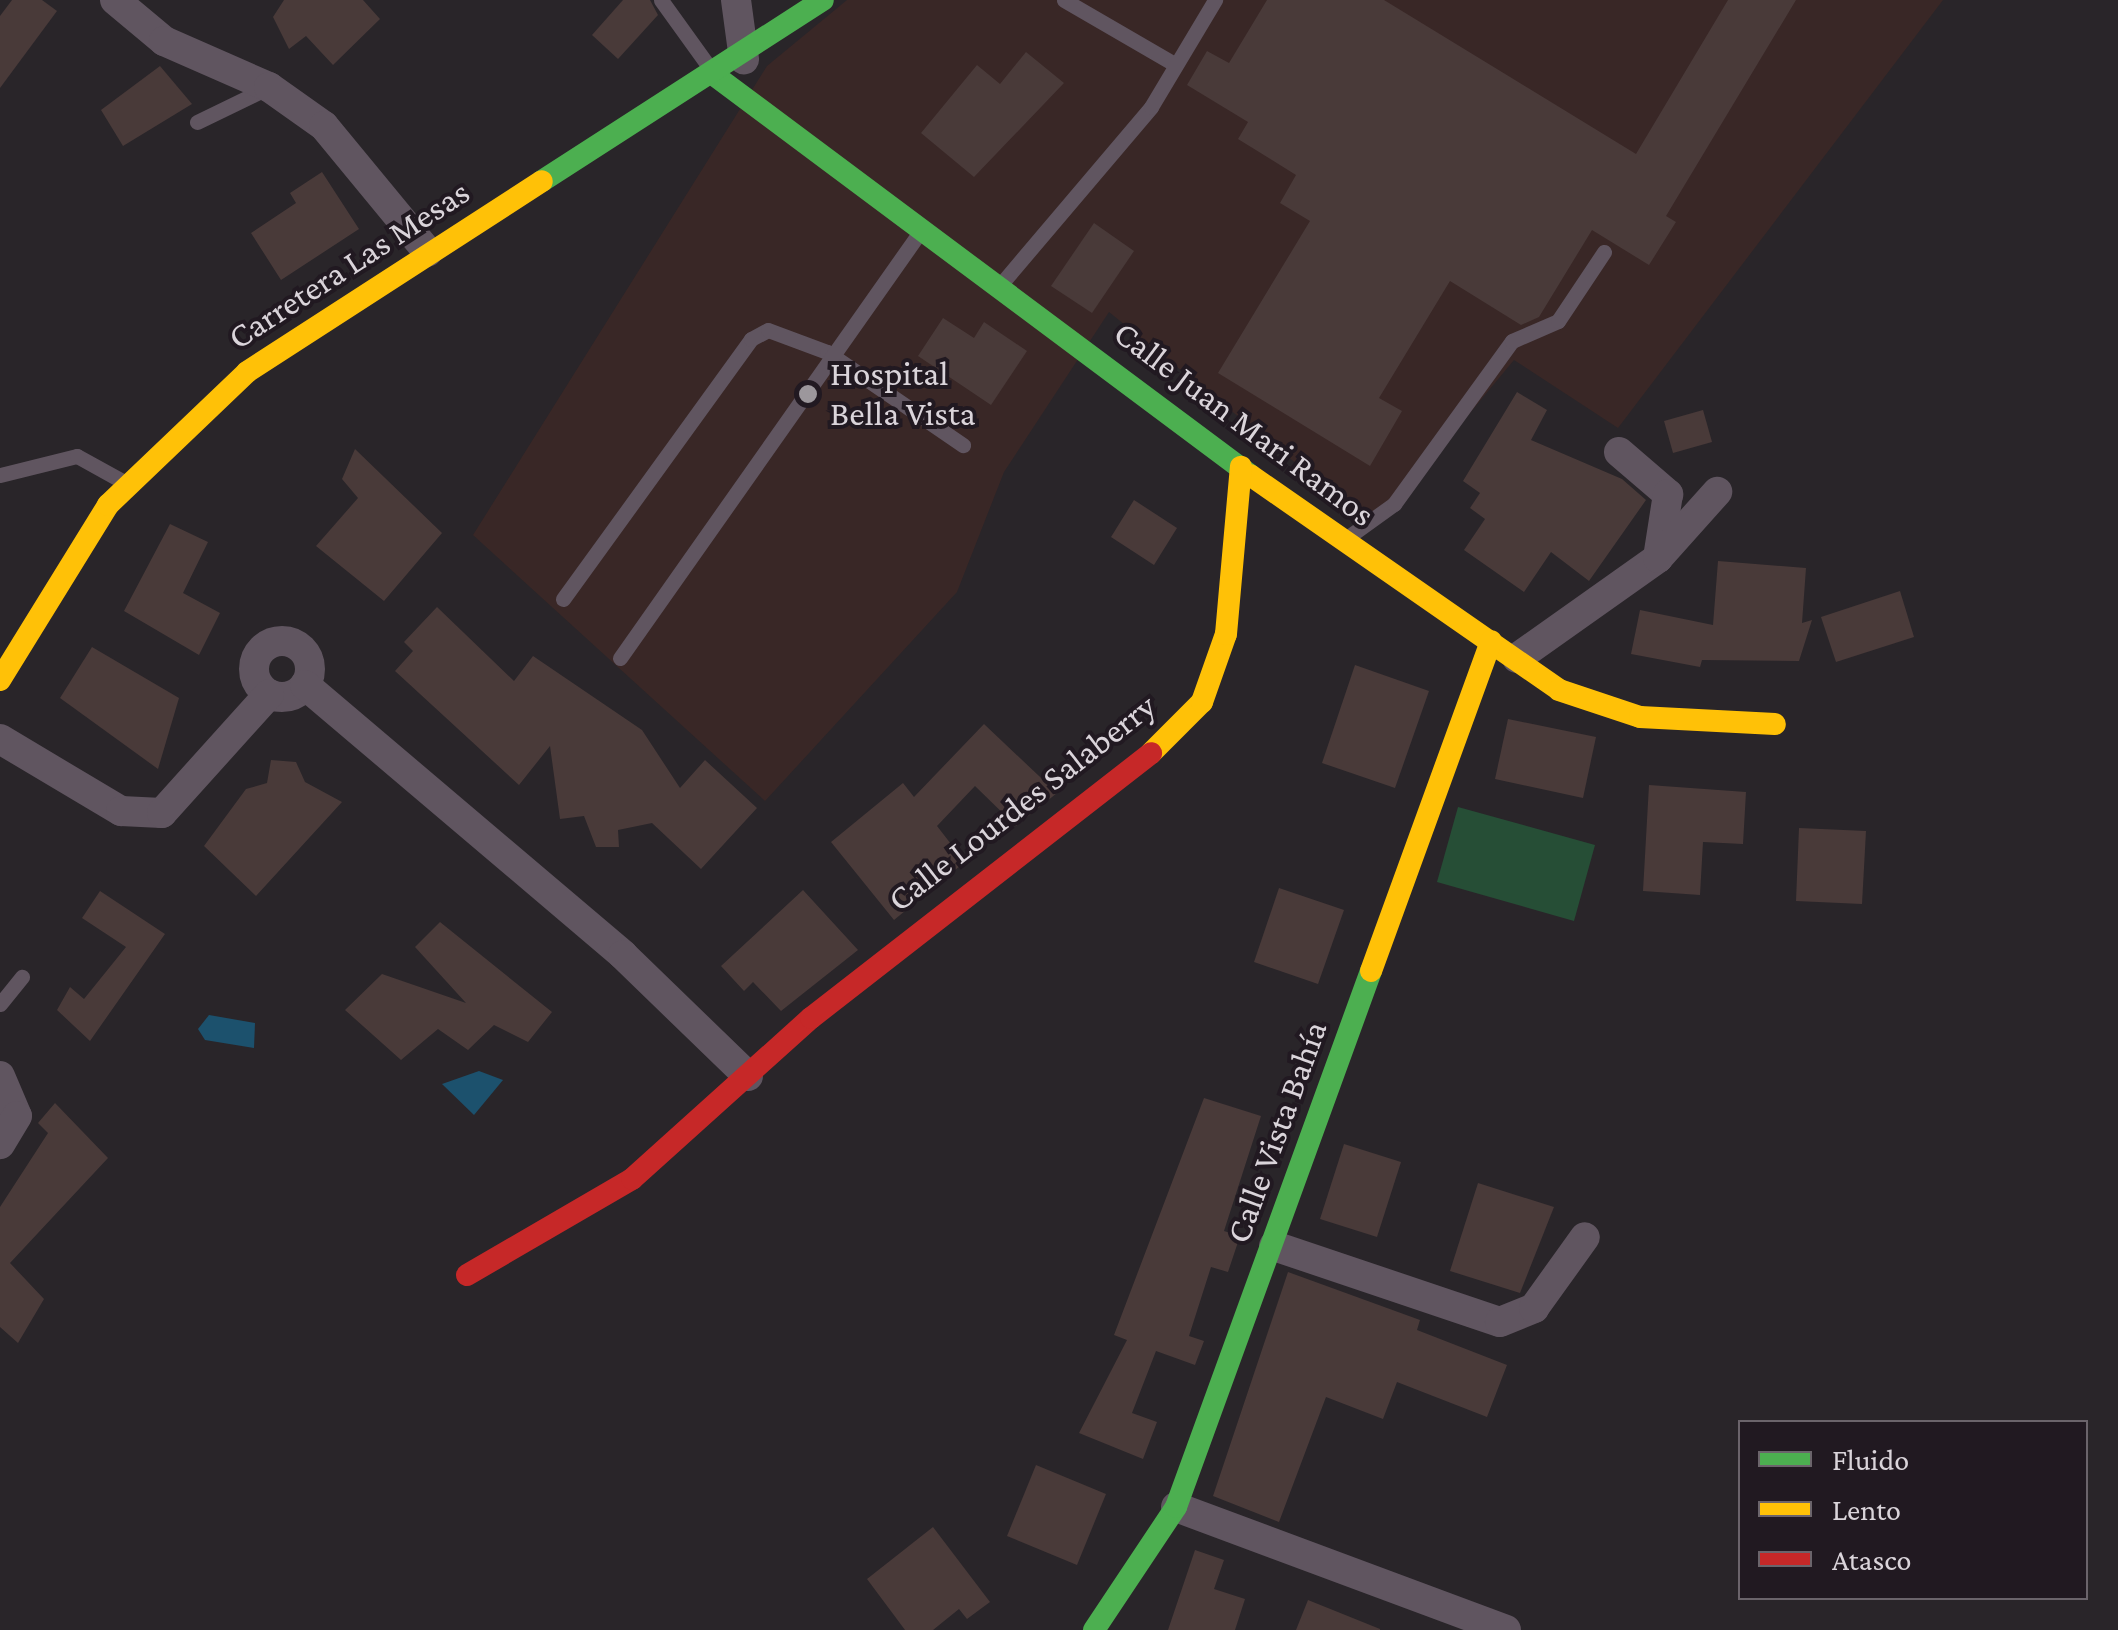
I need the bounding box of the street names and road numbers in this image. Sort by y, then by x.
street label: Carretera Las Mesas [220,171,478,359]
street label: Calle Juan Mari Ramos [1105,312,1383,536]
street label: Calle Lourdes Salaberry [880,685,1164,921]
street label: Calle Vista Bahía [1217,1015,1337,1249]

